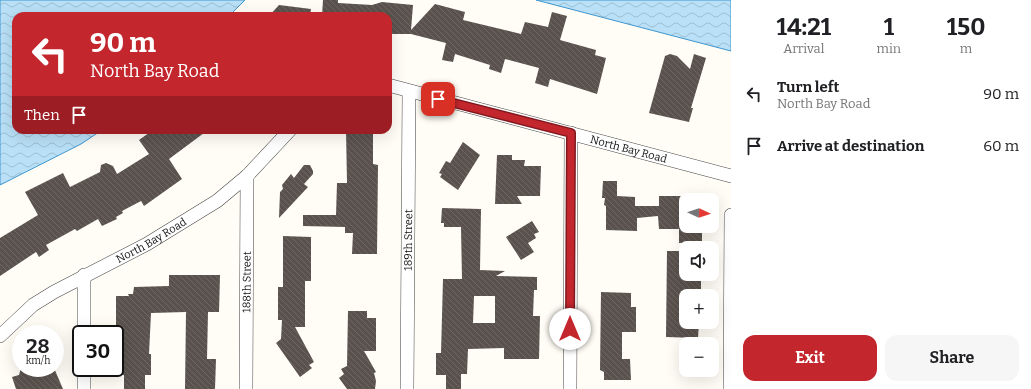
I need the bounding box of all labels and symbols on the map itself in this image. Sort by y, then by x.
pin [421,82,455,116]
street label: North Bay Road [589,132,669,165]
north arrow [679,193,719,233]
street label: 189th Street [401,209,415,271]
street label: North Bay Road [114,215,189,265]
street label: 188th Street [240,251,253,313]
position arrow [549,308,591,350]
speed limit sign: 30 [72,325,124,377]

